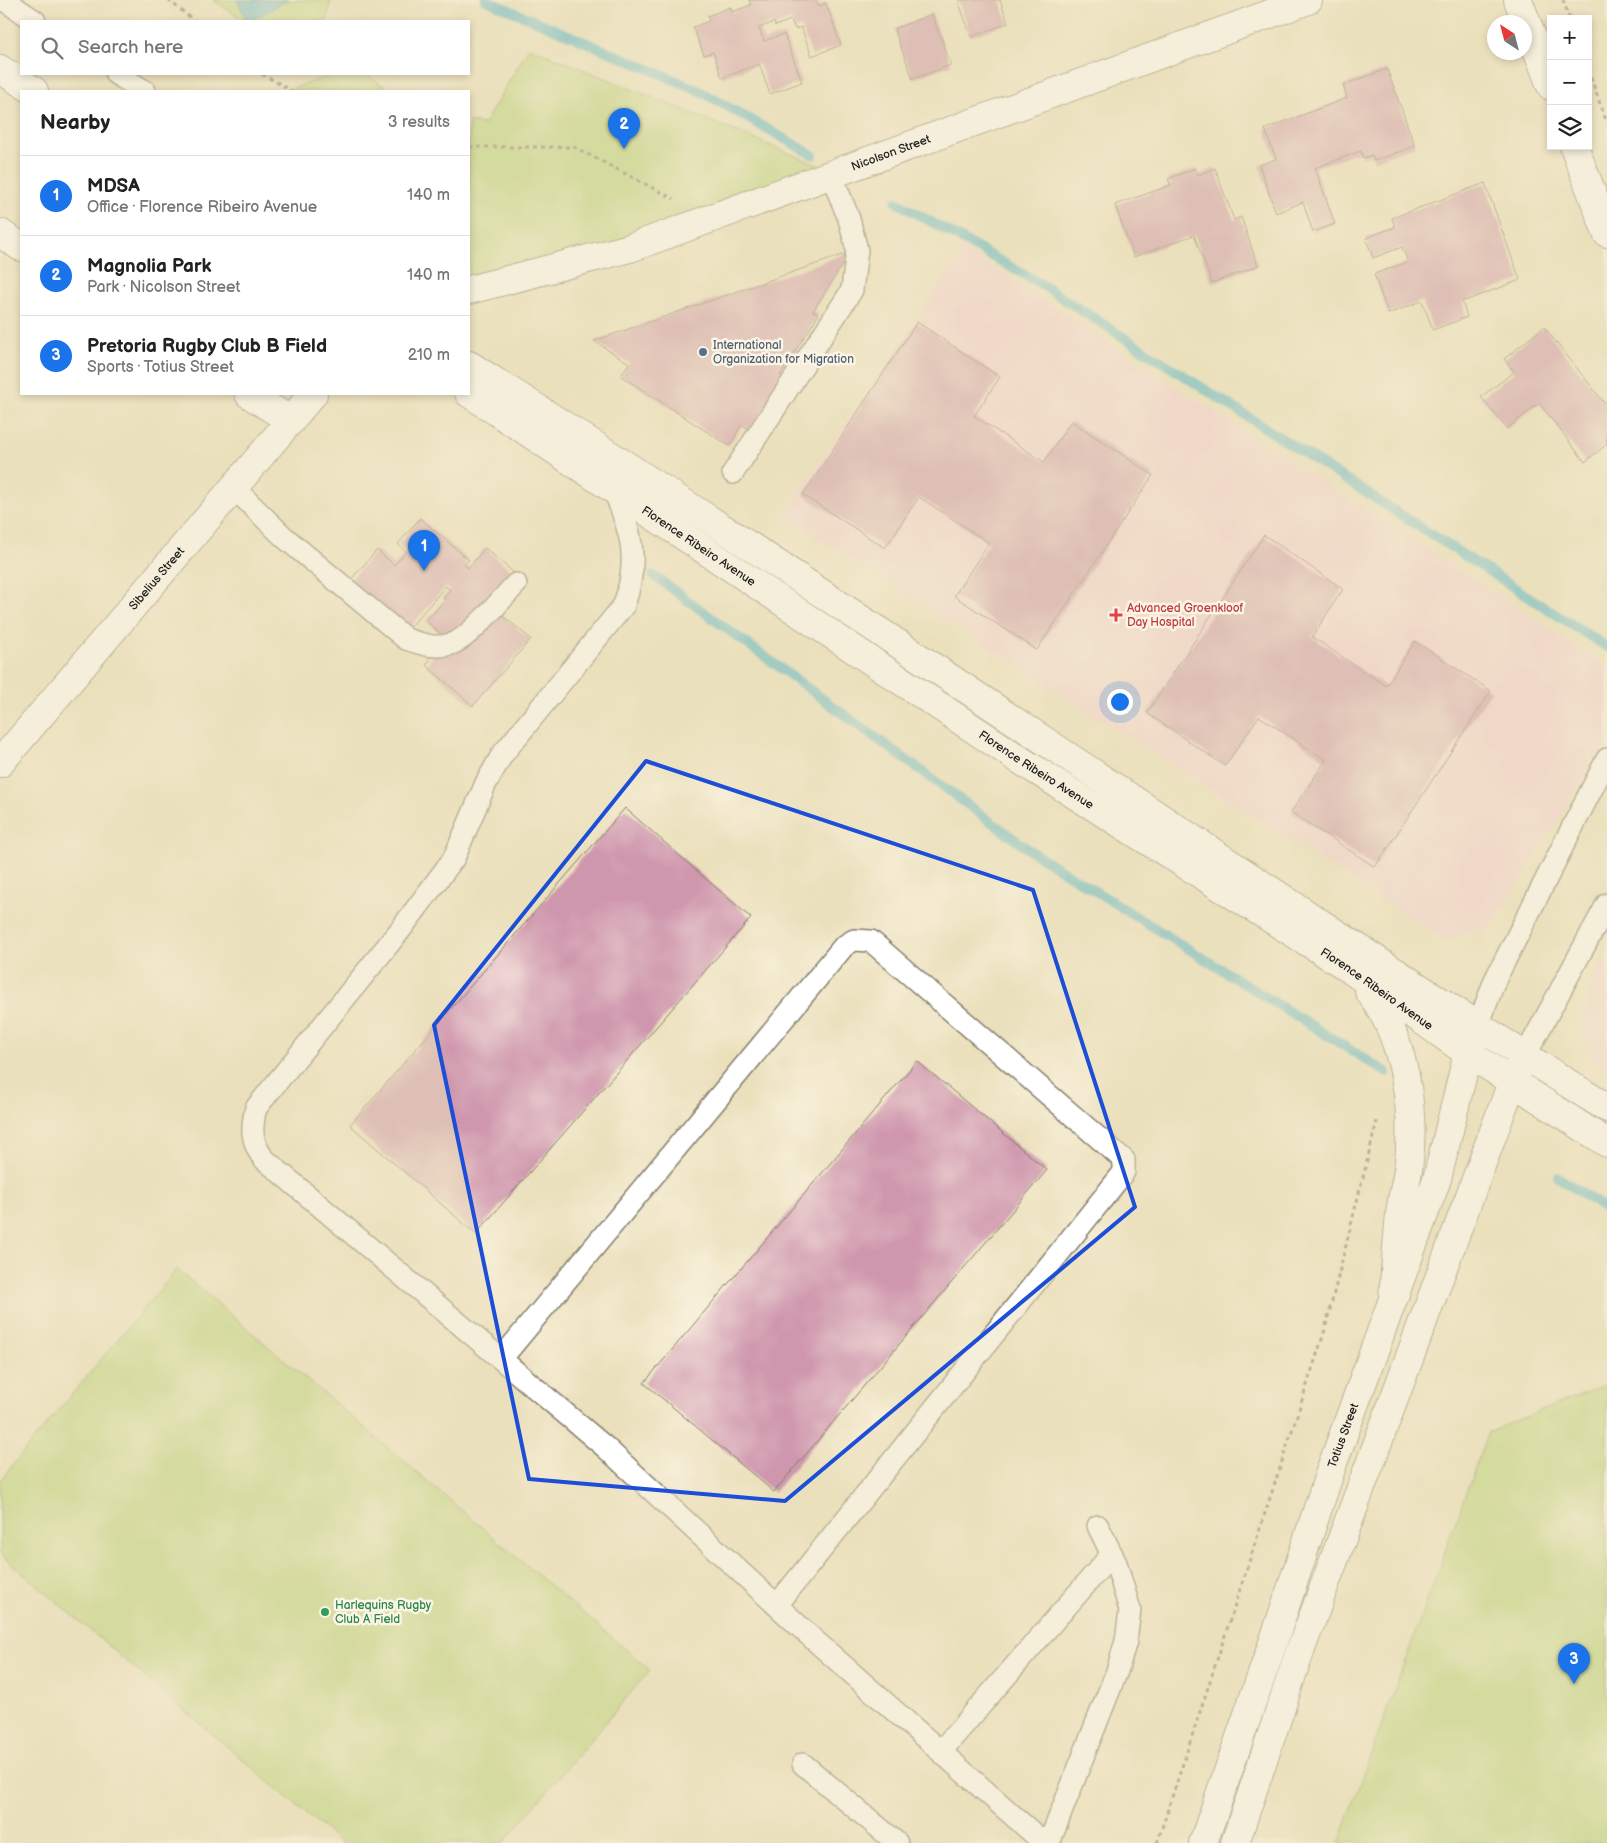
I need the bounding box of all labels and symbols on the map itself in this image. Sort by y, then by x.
north arrow [1487,15,1532,60]
pin: 2 [608,108,640,149]
street label: Nicolson Street [849,131,933,174]
place label: International Organization for Migration [713,338,854,367]
marker: International Organization for Migration [697,346,709,358]
street label: Florence Ribeiro Avenue [639,503,759,589]
pin: 1 [408,530,440,571]
street label: Sibelius Street [126,544,188,613]
place label: Advanced Groenkloof Day Hospital [1127,601,1244,630]
marker: Advanced Groenkloof Day Hospital [1109,608,1123,622]
your location [1107,689,1133,715]
street label: Florence Ribeiro Avenue [976,727,1097,812]
street label: Florence Ribeiro Avenue [1318,945,1436,1033]
street label: Totius Street [1324,1401,1362,1470]
place label: Harlequins Rugby Club A Field [335,1598,432,1627]
marker: Harlequins Rugby Club A Field [319,1606,331,1618]
pin: 3 [1558,1643,1590,1684]

